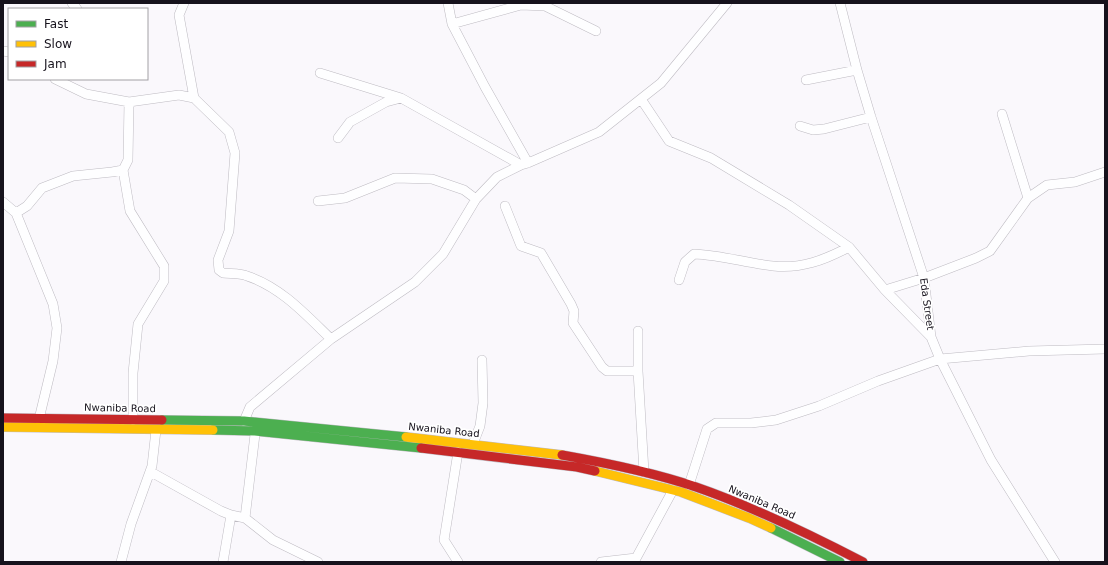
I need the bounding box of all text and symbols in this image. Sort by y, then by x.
legend [8,8,148,80]
text: Fast [44,17,68,31]
text: Slow [44,37,72,51]
text: Jam [43,57,67,71]
street label: Eda Street [918,277,936,331]
street label: Nwaniba Road [84,402,156,414]
street label: Nwaniba Road [408,421,480,439]
street label: Nwaniba Road [727,483,797,521]

